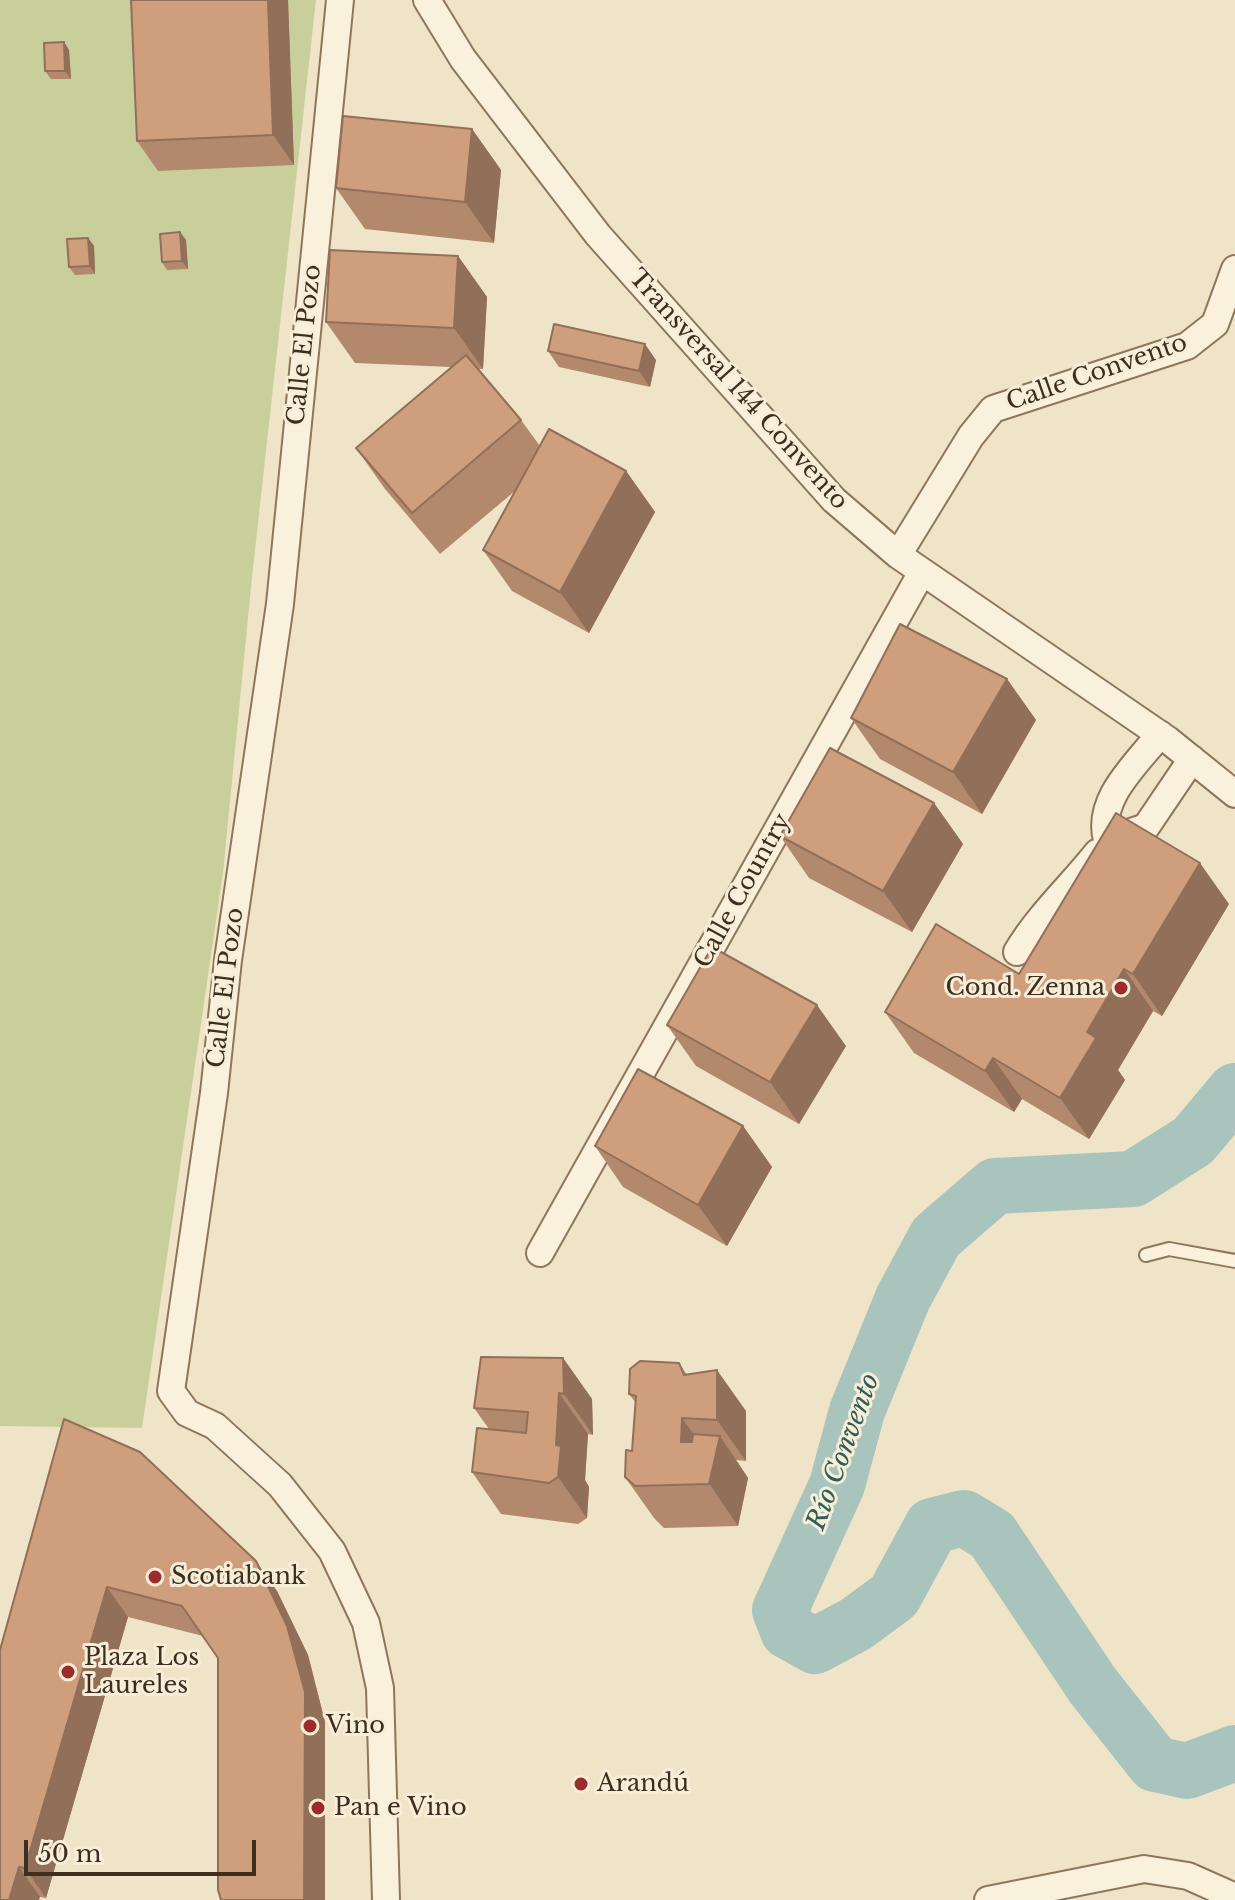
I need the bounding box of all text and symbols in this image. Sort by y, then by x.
street label: Calle El Pozo [282,263,328,427]
street label: Transversal 144 Convento [622,264,854,516]
street label: Calle Convento [1003,329,1191,417]
street label: Calle Country [689,809,797,973]
street label: Calle El Pozo [202,906,250,1070]
place label: Cond. Zenna [945,974,1105,1002]
marker: Cond. Zenna [1112,979,1130,997]
water label: Río Convento [801,1370,887,1534]
place label: Scotiabank [171,1563,306,1591]
marker: Scotiabank [146,1568,164,1586]
place label: Plaza Los Laureles [84,1644,199,1700]
marker: Plaza Los Laureles [59,1663,77,1681]
place label: Vino [326,1712,385,1740]
marker: Vino [301,1717,319,1735]
place label: Arandú [597,1770,689,1798]
marker: Arandú [572,1775,590,1793]
place label: Pan e Vino [334,1794,467,1822]
marker: Pan e Vino [309,1799,327,1817]
scale bar [28,1824,260,1874]
text: 50 m [38,1839,101,1868]

